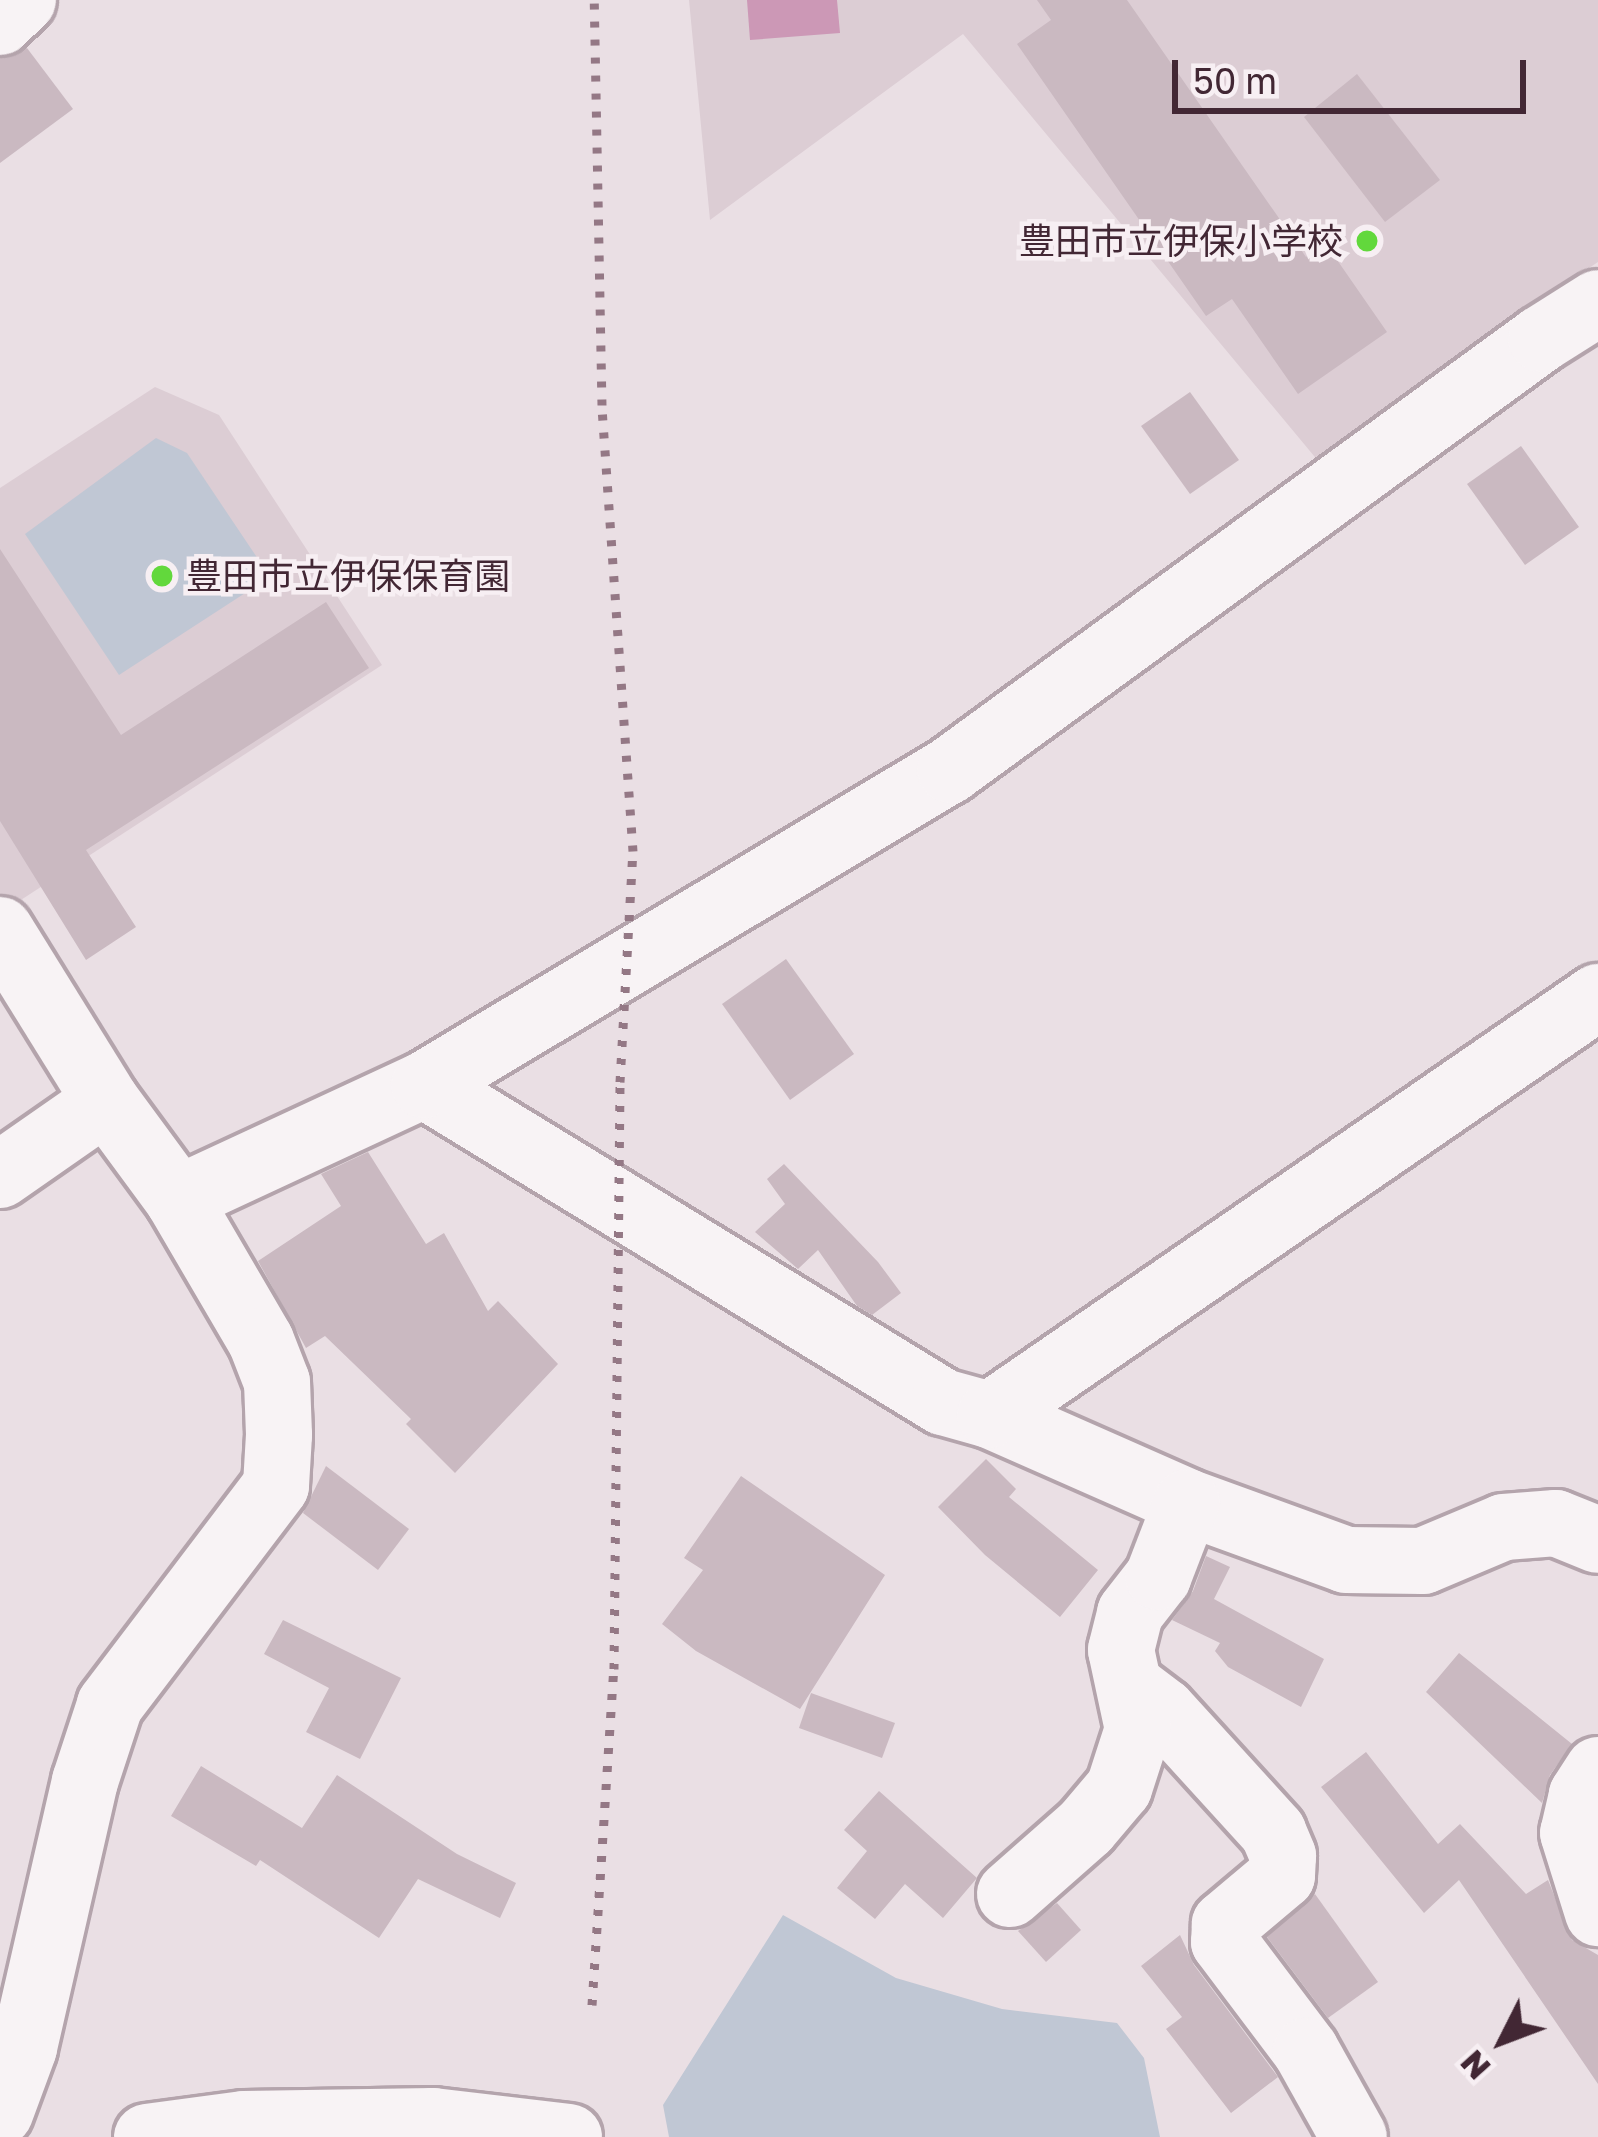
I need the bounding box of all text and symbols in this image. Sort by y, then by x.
scale bar [1178,36,1532,110]
text: 50 m [1193,59,1277,102]
place label: 豊田市立伊保小学校 [1019,219,1343,263]
marker: 豊田市立伊保小学校 [1354,228,1380,254]
place label: 豊田市立伊保保育園 [186,554,510,598]
marker: 豊田市立伊保保育園 [149,563,175,589]
north arrow [1442,1981,1562,2101]
text: N [1452,2043,1498,2088]

